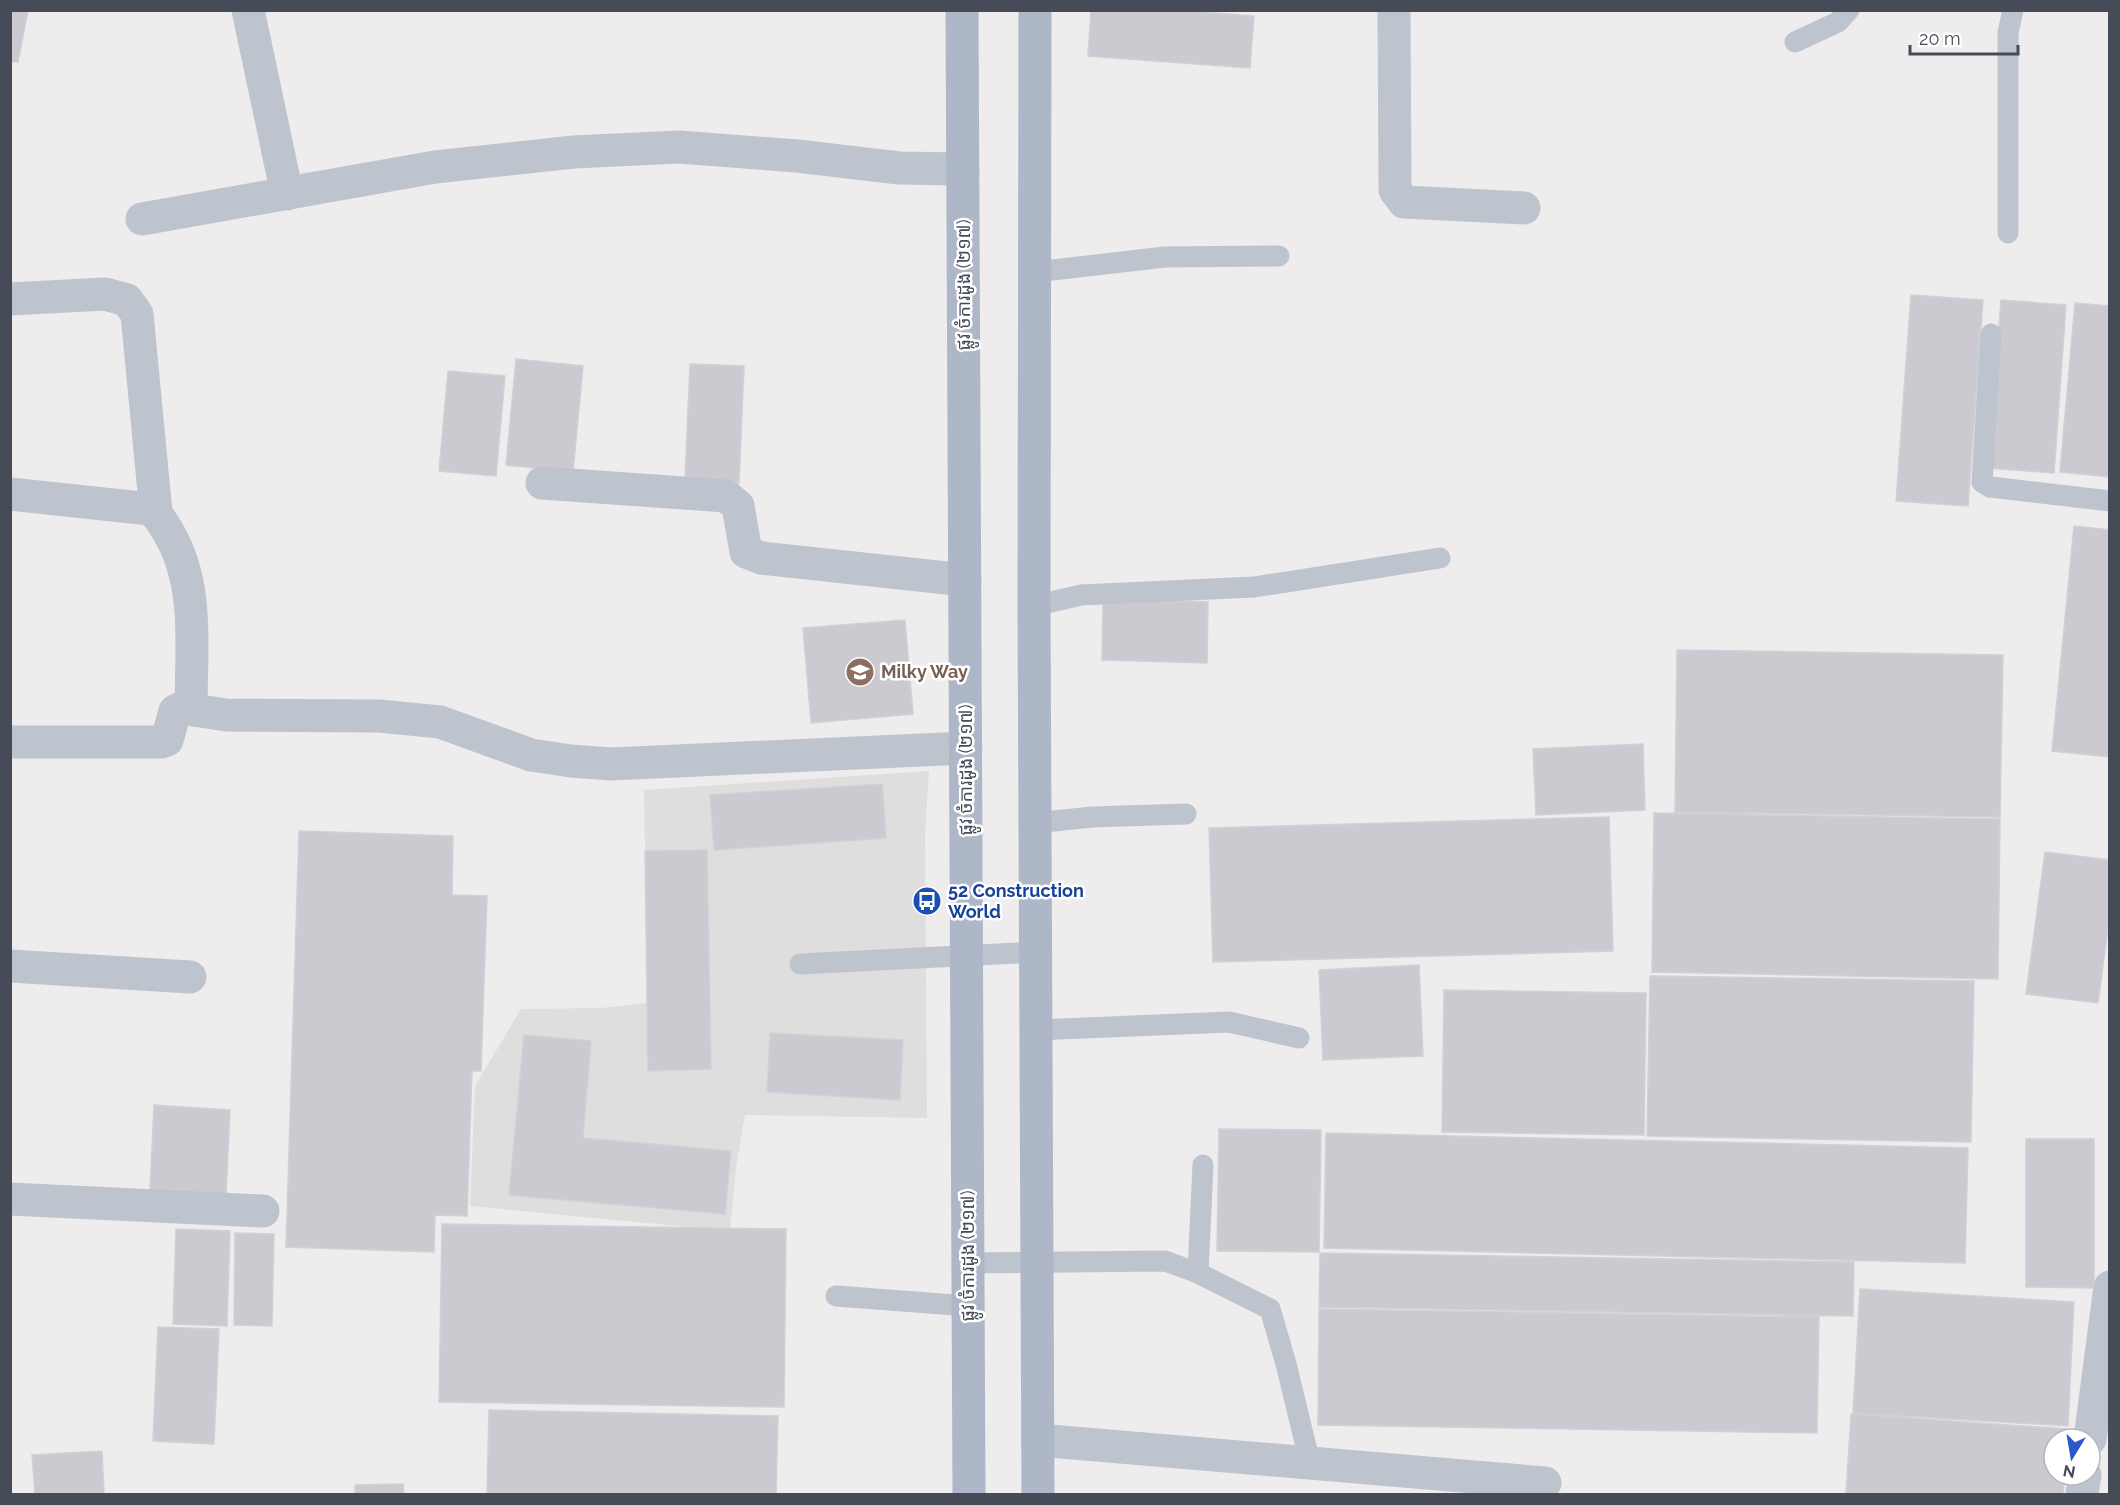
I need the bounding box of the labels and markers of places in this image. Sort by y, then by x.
school or university icon: Milky Way [844,656,876,688]
place label: Milky Way [881,661,968,682]
place label: 52 Construction World [948,880,1084,922]
bus stop icon: 52 Construction World [911,885,943,917]

